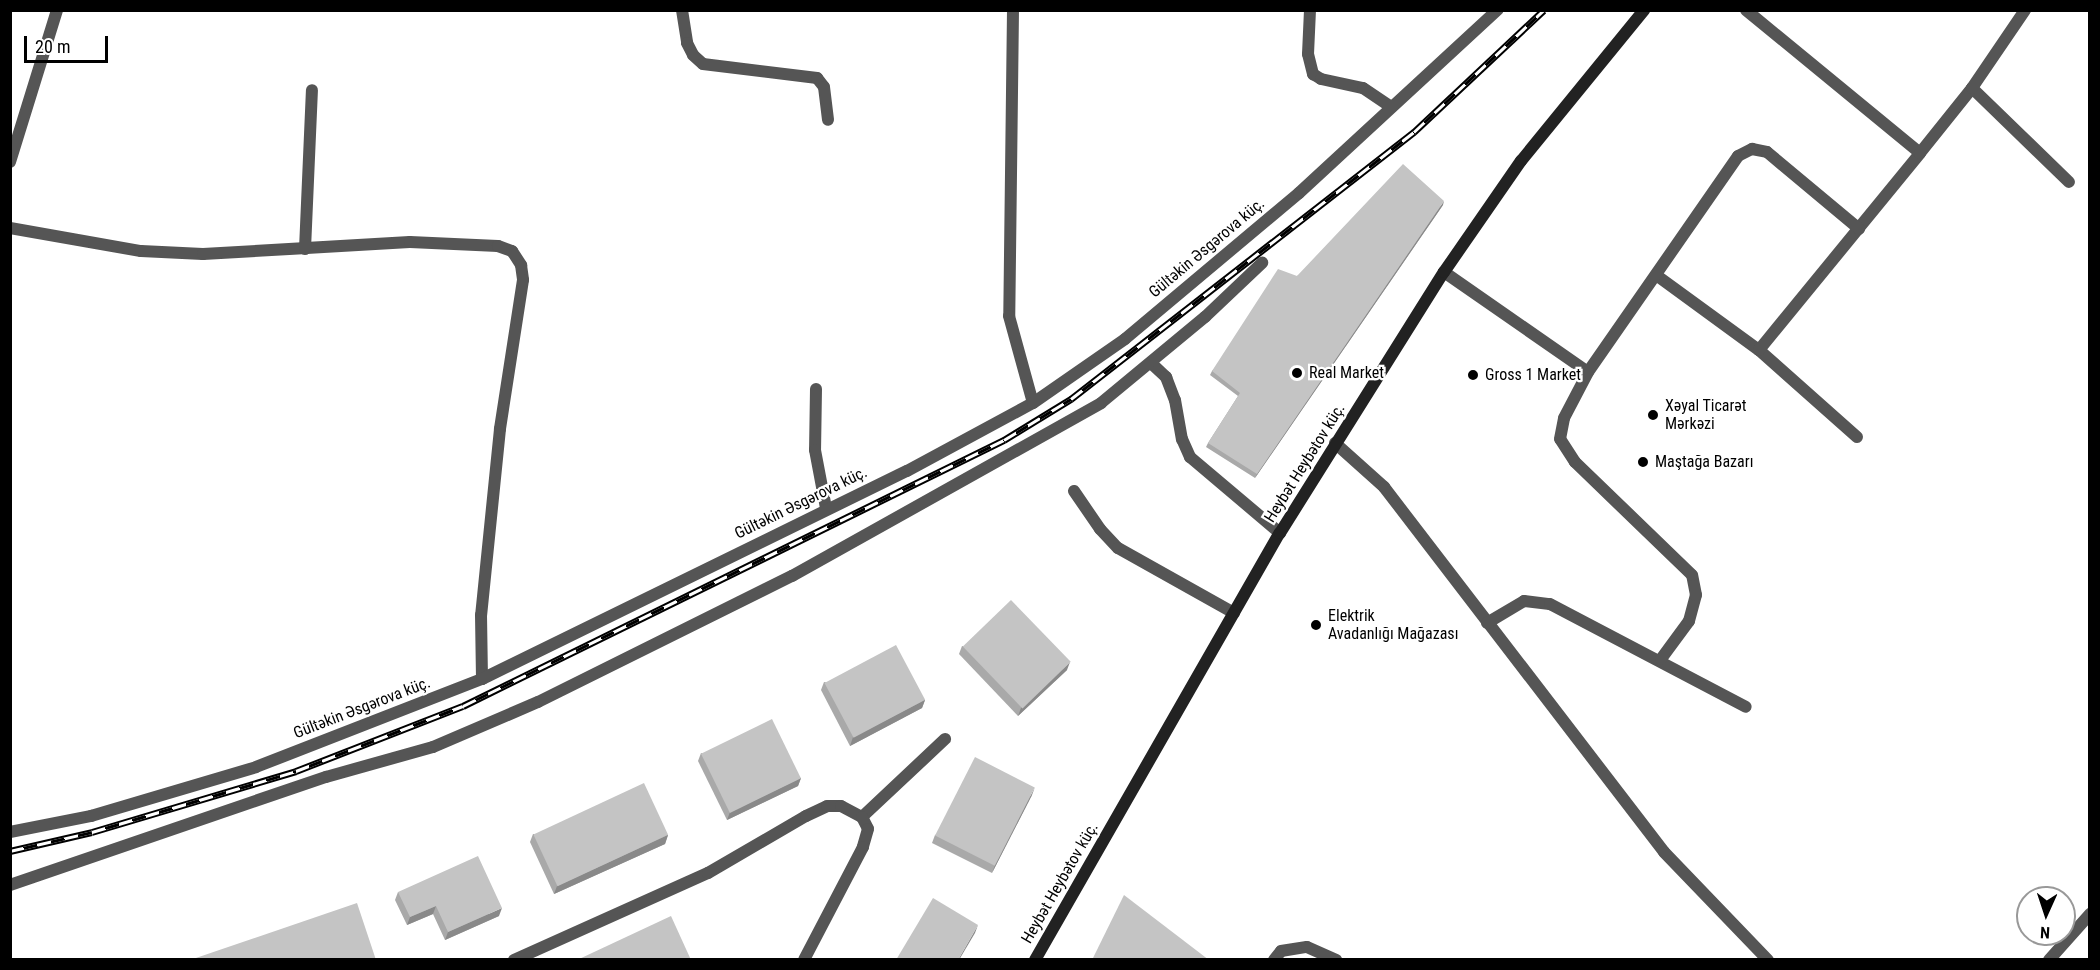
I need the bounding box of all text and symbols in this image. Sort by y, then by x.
scale bar [27,24,111,62]
text: 20 m [35,36,70,57]
street label: Gültəkin Əsgərova küç. [1145,194,1269,302]
place label: Real Market [1309,363,1384,383]
place label: Gross 1 Market [1485,365,1581,385]
marker: Real Market [1290,366,1304,380]
marker: Gross 1 Market [1466,368,1480,382]
place label: Xəyal Ticarət Mərkəzi [1665,396,1747,434]
street label: Heybət Heybətov küç. [1261,400,1349,526]
marker: Xəyal Ticarət Mərkəzi [1646,408,1660,422]
place label: Maştağa Bazarı [1655,452,1753,472]
marker: Maştağa Bazarı [1636,455,1650,469]
street label: Gültəkin Əsgərova küç. [732,463,870,543]
place label: Elektrik Avadanlığı Mağazası [1328,606,1458,644]
marker: Elektrik Avadanlığı Mağazası [1309,618,1323,632]
street label: Gültəkin Əsgərova küç. [291,673,433,743]
street label: Heybət Heybətov küç. [1018,819,1102,947]
north arrow [2016,886,2076,946]
text: N [2040,923,2051,942]

